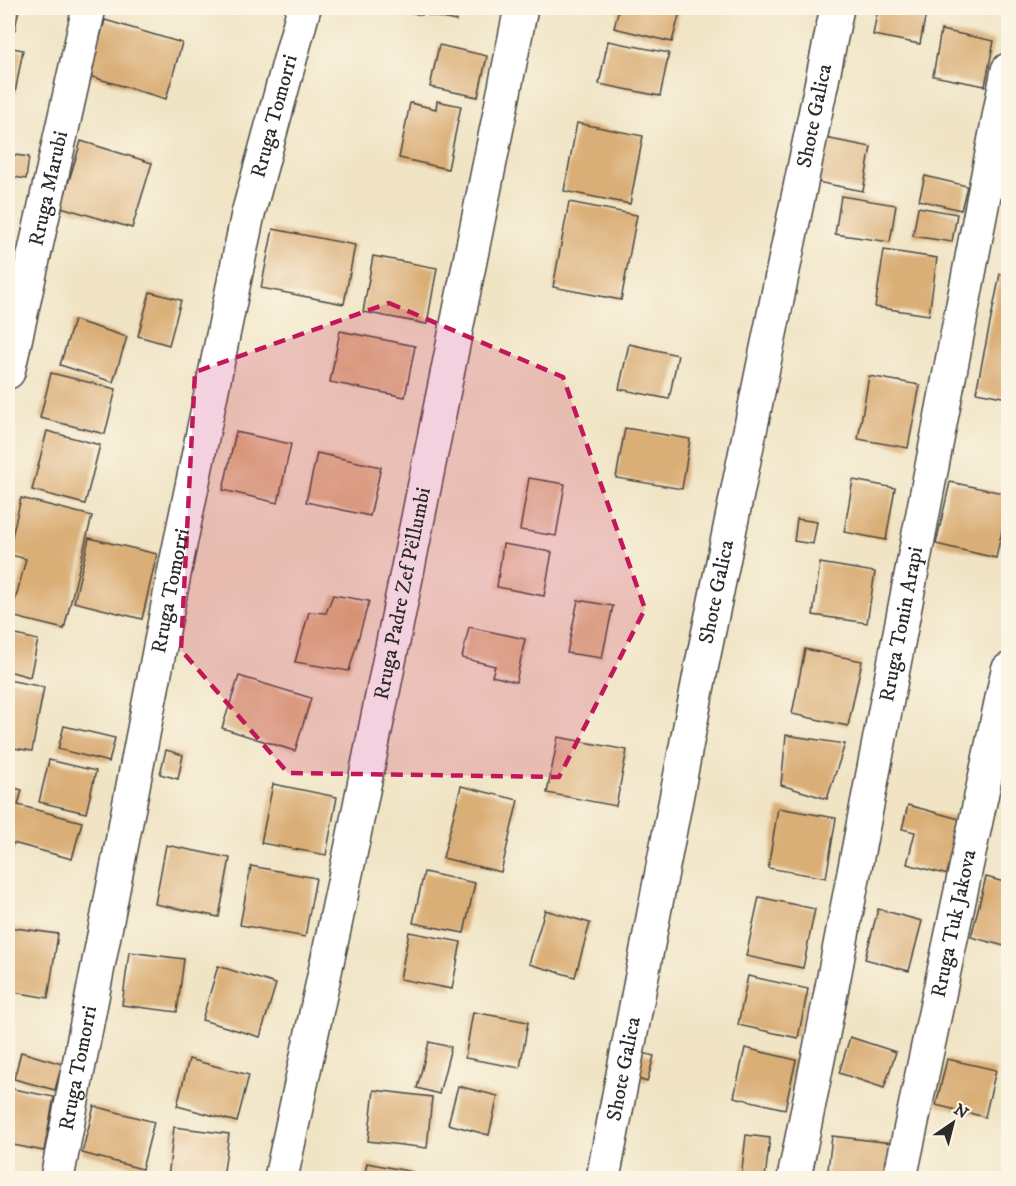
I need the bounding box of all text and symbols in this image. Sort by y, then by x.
street label: Rruga Tomorri [245,52,304,181]
street label: Shote Galica [791,62,838,170]
street label: Rruga Marubi [23,129,74,248]
street label: Rruga Padre Zef Pëllumbi [369,485,437,702]
street label: Rruga Tomorri [146,526,196,655]
street label: Shote Galica [693,538,740,646]
street label: Rruga Tonin Arapi [874,545,929,704]
street label: Rruga Tuk Jakova [926,847,982,1000]
street label: Rruga Tomorri [54,1004,103,1133]
street label: Shote Galica [601,1015,647,1123]
north arrow [923,1093,983,1153]
text: N [950,1100,972,1123]

